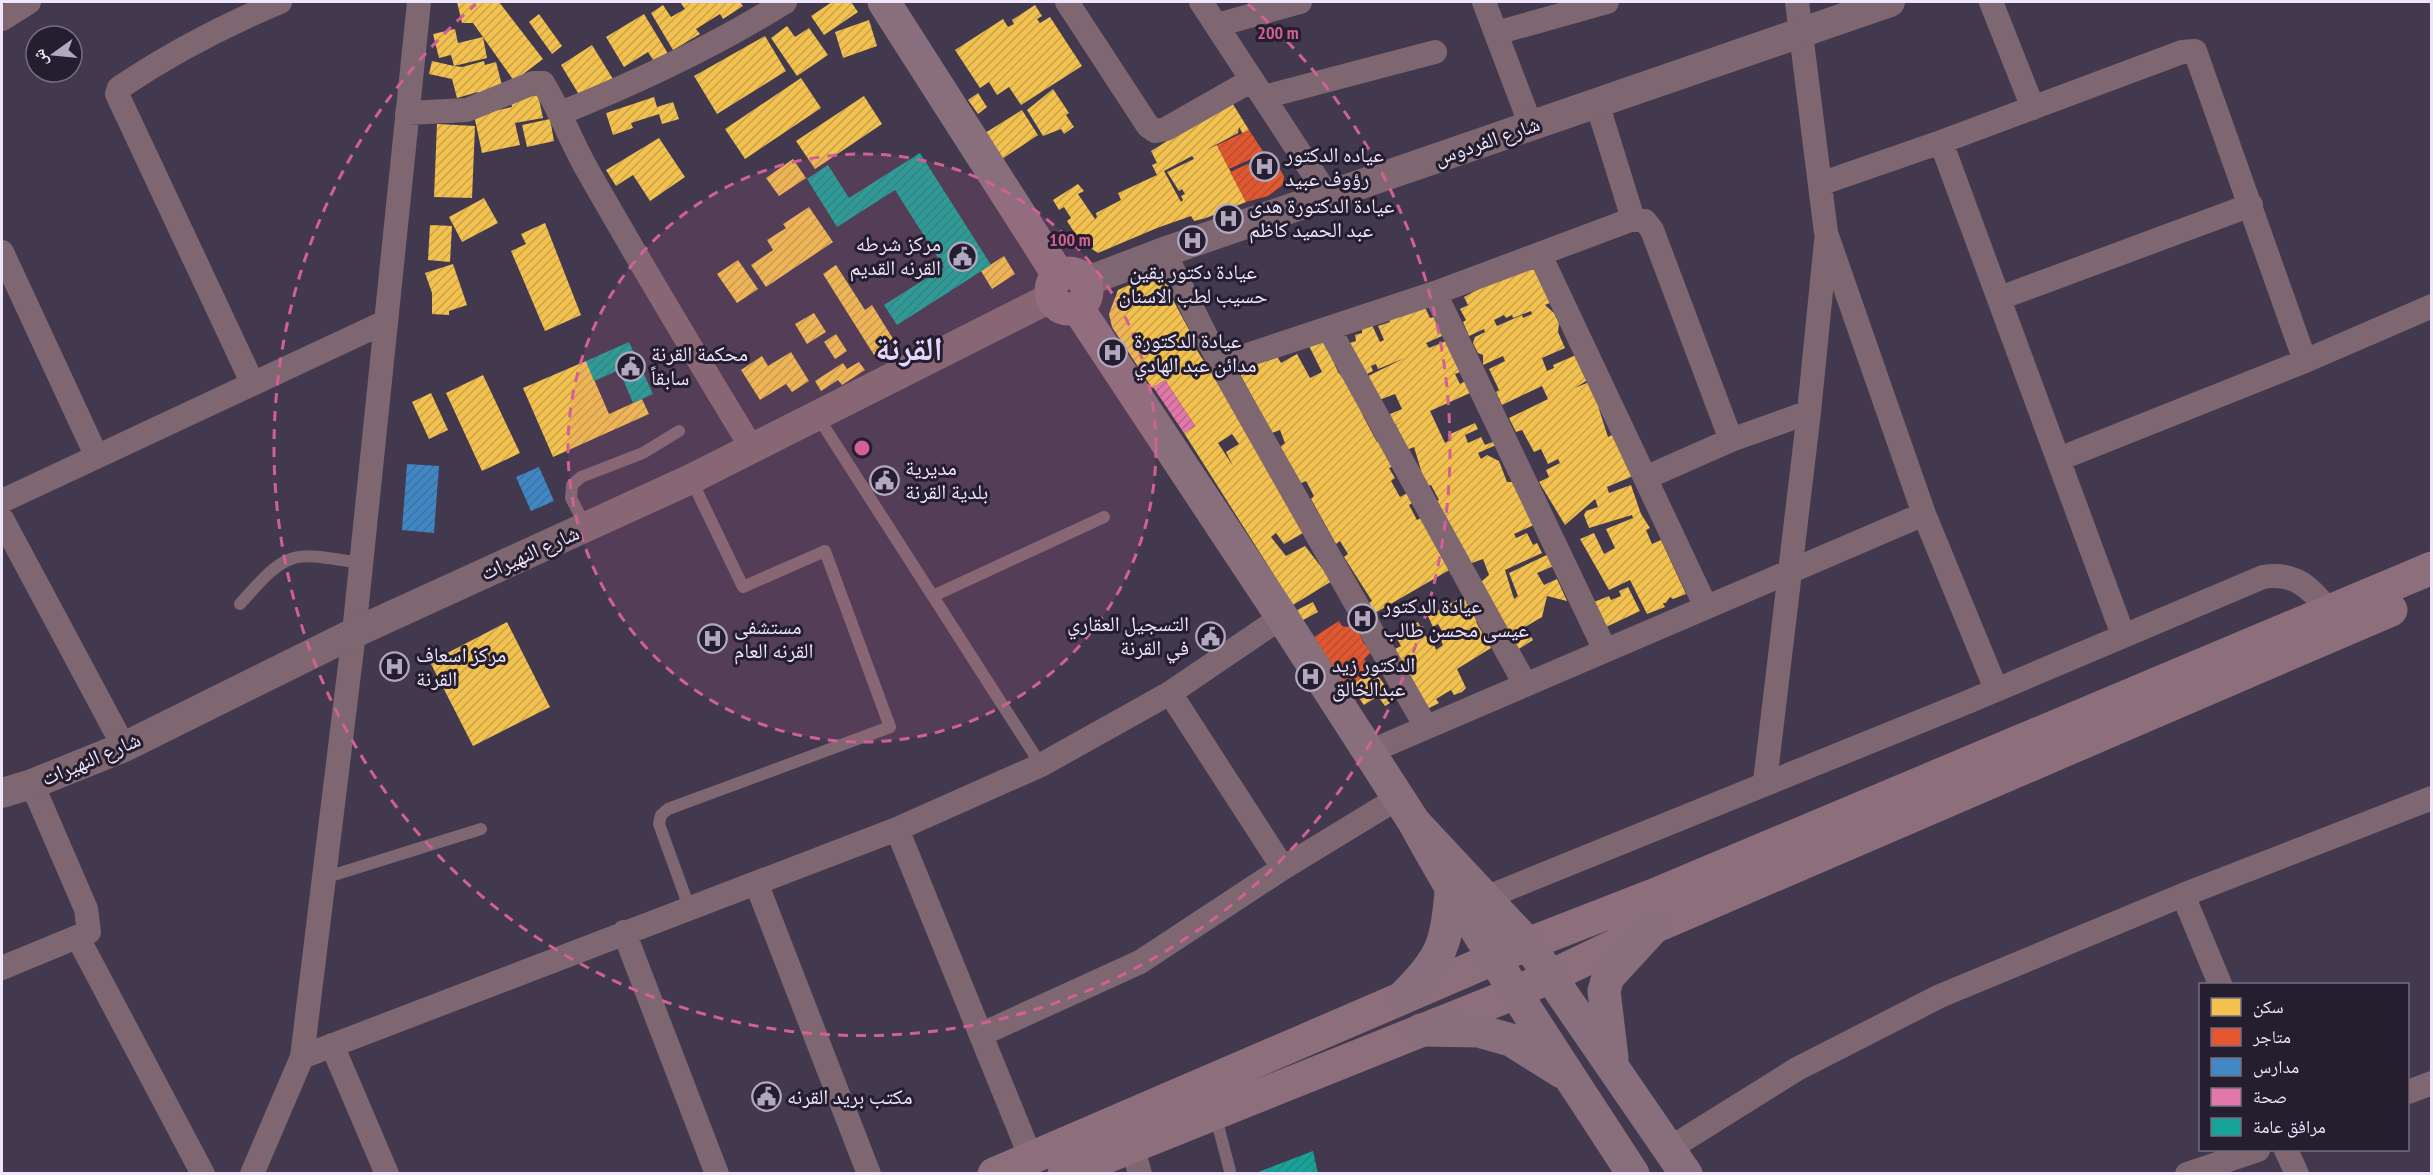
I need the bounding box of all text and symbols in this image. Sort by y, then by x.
text: 200 m [1257,21,1299,44]
north arrow [24,24,84,84]
text: ش [28,47,51,69]
street label: شارع الفردوس [1430,110,1543,171]
place label: عياده الدكتور رؤوف عبيد [1284,141,1384,192]
hospital icon: عياده الدكتور رؤوف عبيد [1248,151,1280,183]
place label: عيادة الدكتورة هدى عبد الحميد كاظم [1249,192,1395,244]
hospital icon: عيادة الدكتورة هدى عبد الحميد كاظم [1212,202,1244,234]
hospital icon: عيادة دكتور يقين حسيب لطب الاسنان [1177,225,1209,257]
text: 100 m [1049,228,1091,251]
place label: مركز شرطه القرنه القديم [849,230,941,282]
public building icon: مركز شرطه القرنه القديم [946,240,978,272]
place label: عيادة دكتور يقين حسيب لطب الاسنان [1118,258,1268,309]
district label: القرنة [875,326,943,369]
place label: عيادة الدكتورة مدائن عبد الهادي [1134,327,1257,381]
hospital icon: عيادة الدكتورة مدائن عبد الهادي [1097,337,1129,369]
place label: محكمة القرنة سابقاً [651,340,748,391]
public building icon: محكمة القرنة سابقاً [614,350,646,382]
centre of rings [852,438,872,458]
place label: مديرية بلدية القرنة [905,454,988,505]
public building icon: مديرية بلدية القرنة [868,464,900,496]
street label: شارع النهيرات [476,519,583,586]
place label: عيادة الدكتور عيسى محسن طالب [1382,592,1529,643]
hospital icon: عيادة الدكتور عيسى محسن طالب [1346,602,1378,634]
place label: التسجيل العقاري في القرنة [1067,610,1189,664]
place label: مستشفى القرنه العام [734,613,814,665]
public building icon: التسجيل العقاري في القرنة [1194,620,1226,652]
hospital icon: مستشفى القرنه العام [697,623,729,655]
place label: مركز اسعاف القرنة [416,641,506,692]
hospital icon: مركز اسعاف القرنة [379,651,411,683]
place label: الدكتور زيد عبدالخالق [1332,651,1415,702]
hospital icon: الدكتور زيد عبدالخالق [1295,661,1327,693]
street label: شارع النهيرات [37,726,145,792]
legend [2199,983,2409,1151]
text: سكن [2253,995,2284,1018]
text: متاجر [2252,1025,2291,1048]
text: مدارس [2253,1055,2299,1078]
public building icon: مكتب بريد القرنه [750,1081,782,1113]
place label: مكتب بريد القرنه [787,1083,913,1110]
text: صحة [2253,1085,2287,1108]
text: مرافق عامة [2253,1115,2326,1138]

